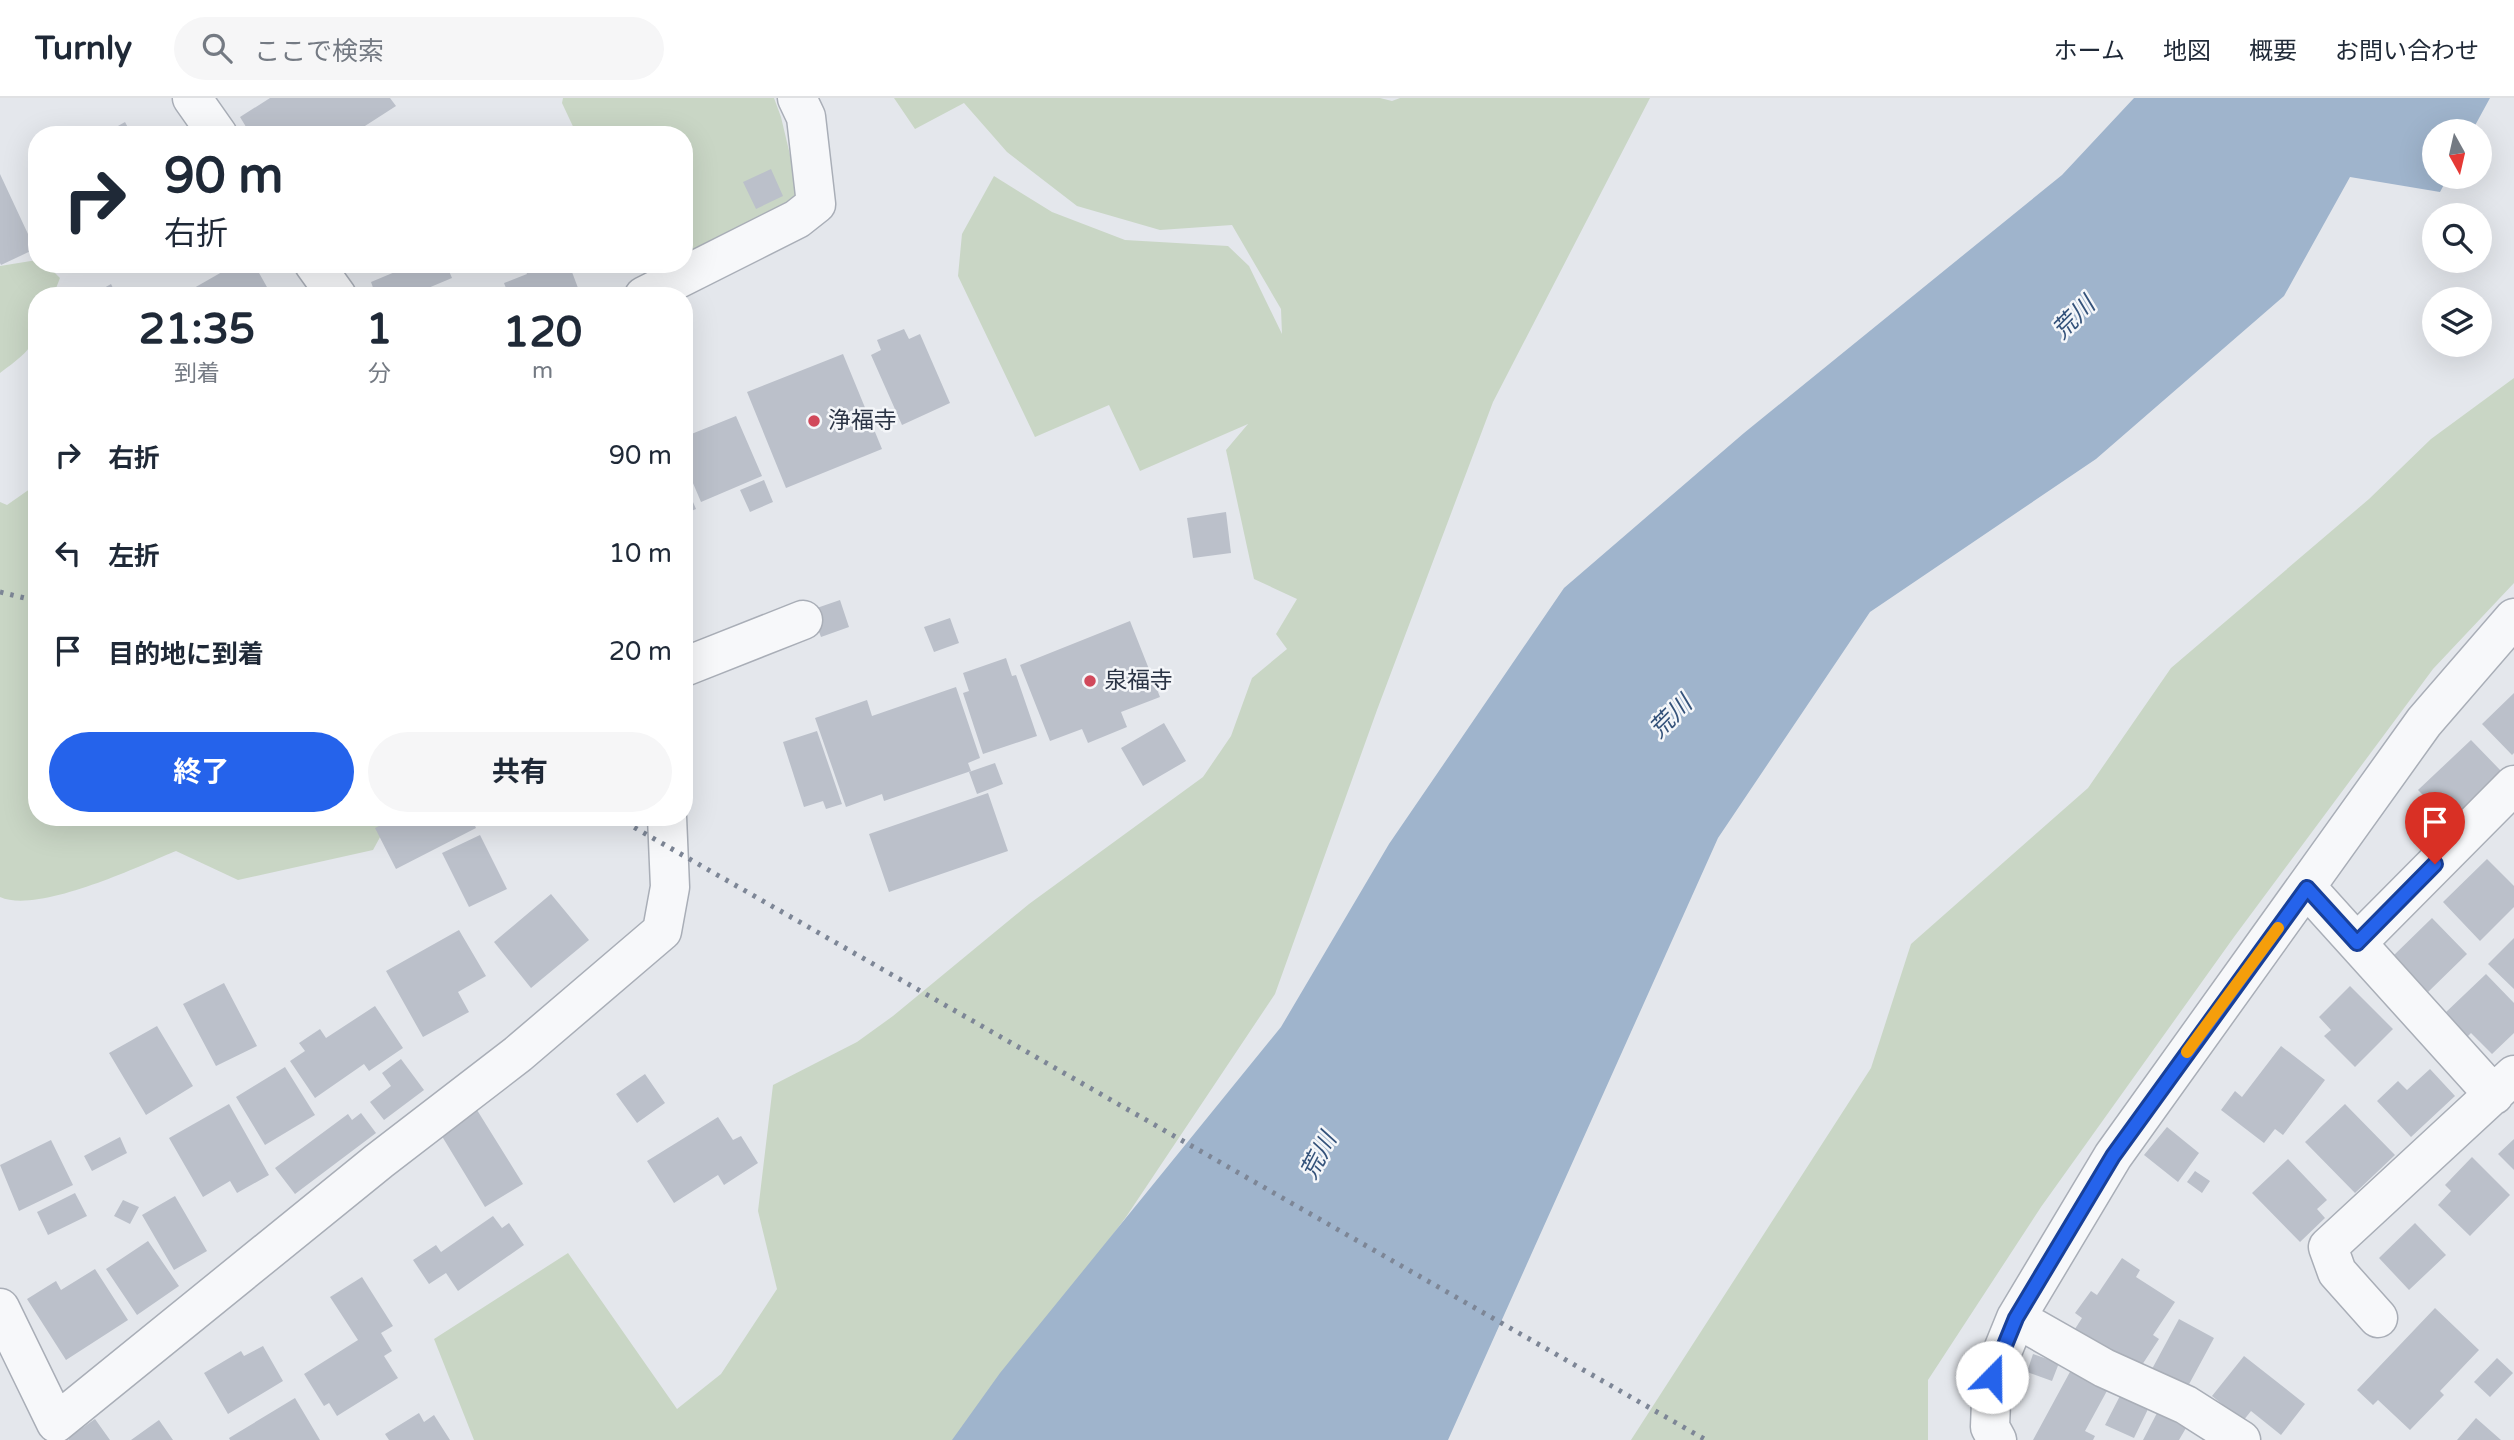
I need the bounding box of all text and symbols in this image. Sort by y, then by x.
search box [174,17,664,80]
text: Turnly [35,29,132,68]
icon: search [198,29,236,67]
text: ここで検索 [254,36,384,67]
text: ホーム [2054,37,2125,66]
text: 地図 [2163,37,2211,66]
text: 概要 [2249,37,2297,66]
text: お問い合わせ [2335,37,2479,66]
north arrow [2422,119,2492,189]
map controls [2422,119,2492,357]
text: 90 m [164,147,283,206]
icon: right [49,154,140,245]
button: search [2422,203,2492,273]
text: 右折 [164,215,228,253]
button: layers [2422,287,2492,357]
water label: 荒川 [2047,289,2103,345]
text: 21:35 [139,304,255,355]
text: 1 [366,304,392,355]
text: 120 [503,307,582,358]
text: m [532,357,553,385]
text: 到着 [174,360,220,388]
text: 分 [368,360,391,388]
place label: 浄福寺 [828,407,897,435]
marker: 浄福寺 [806,413,822,429]
icon: right [49,436,87,474]
text: 90 m [609,440,672,471]
text: 右折 [108,443,160,474]
icon: left [49,534,87,572]
text: 10 m [609,538,672,569]
text: 左折 [108,541,160,572]
icon: arrive [49,632,87,670]
text: 20 m [609,636,672,667]
text: 目的地に到着 [108,639,264,670]
place label: 泉福寺 [1104,667,1173,695]
marker: 泉福寺 [1082,673,1098,689]
water label: 荒川 [1644,688,1700,744]
button: 終了 [49,732,354,812]
button: 共有 [368,732,672,812]
pin [2405,792,2465,864]
icon: arrive [2416,803,2454,841]
water label: 荒川 [1295,1125,1344,1184]
position arrow [1955,1340,2029,1414]

